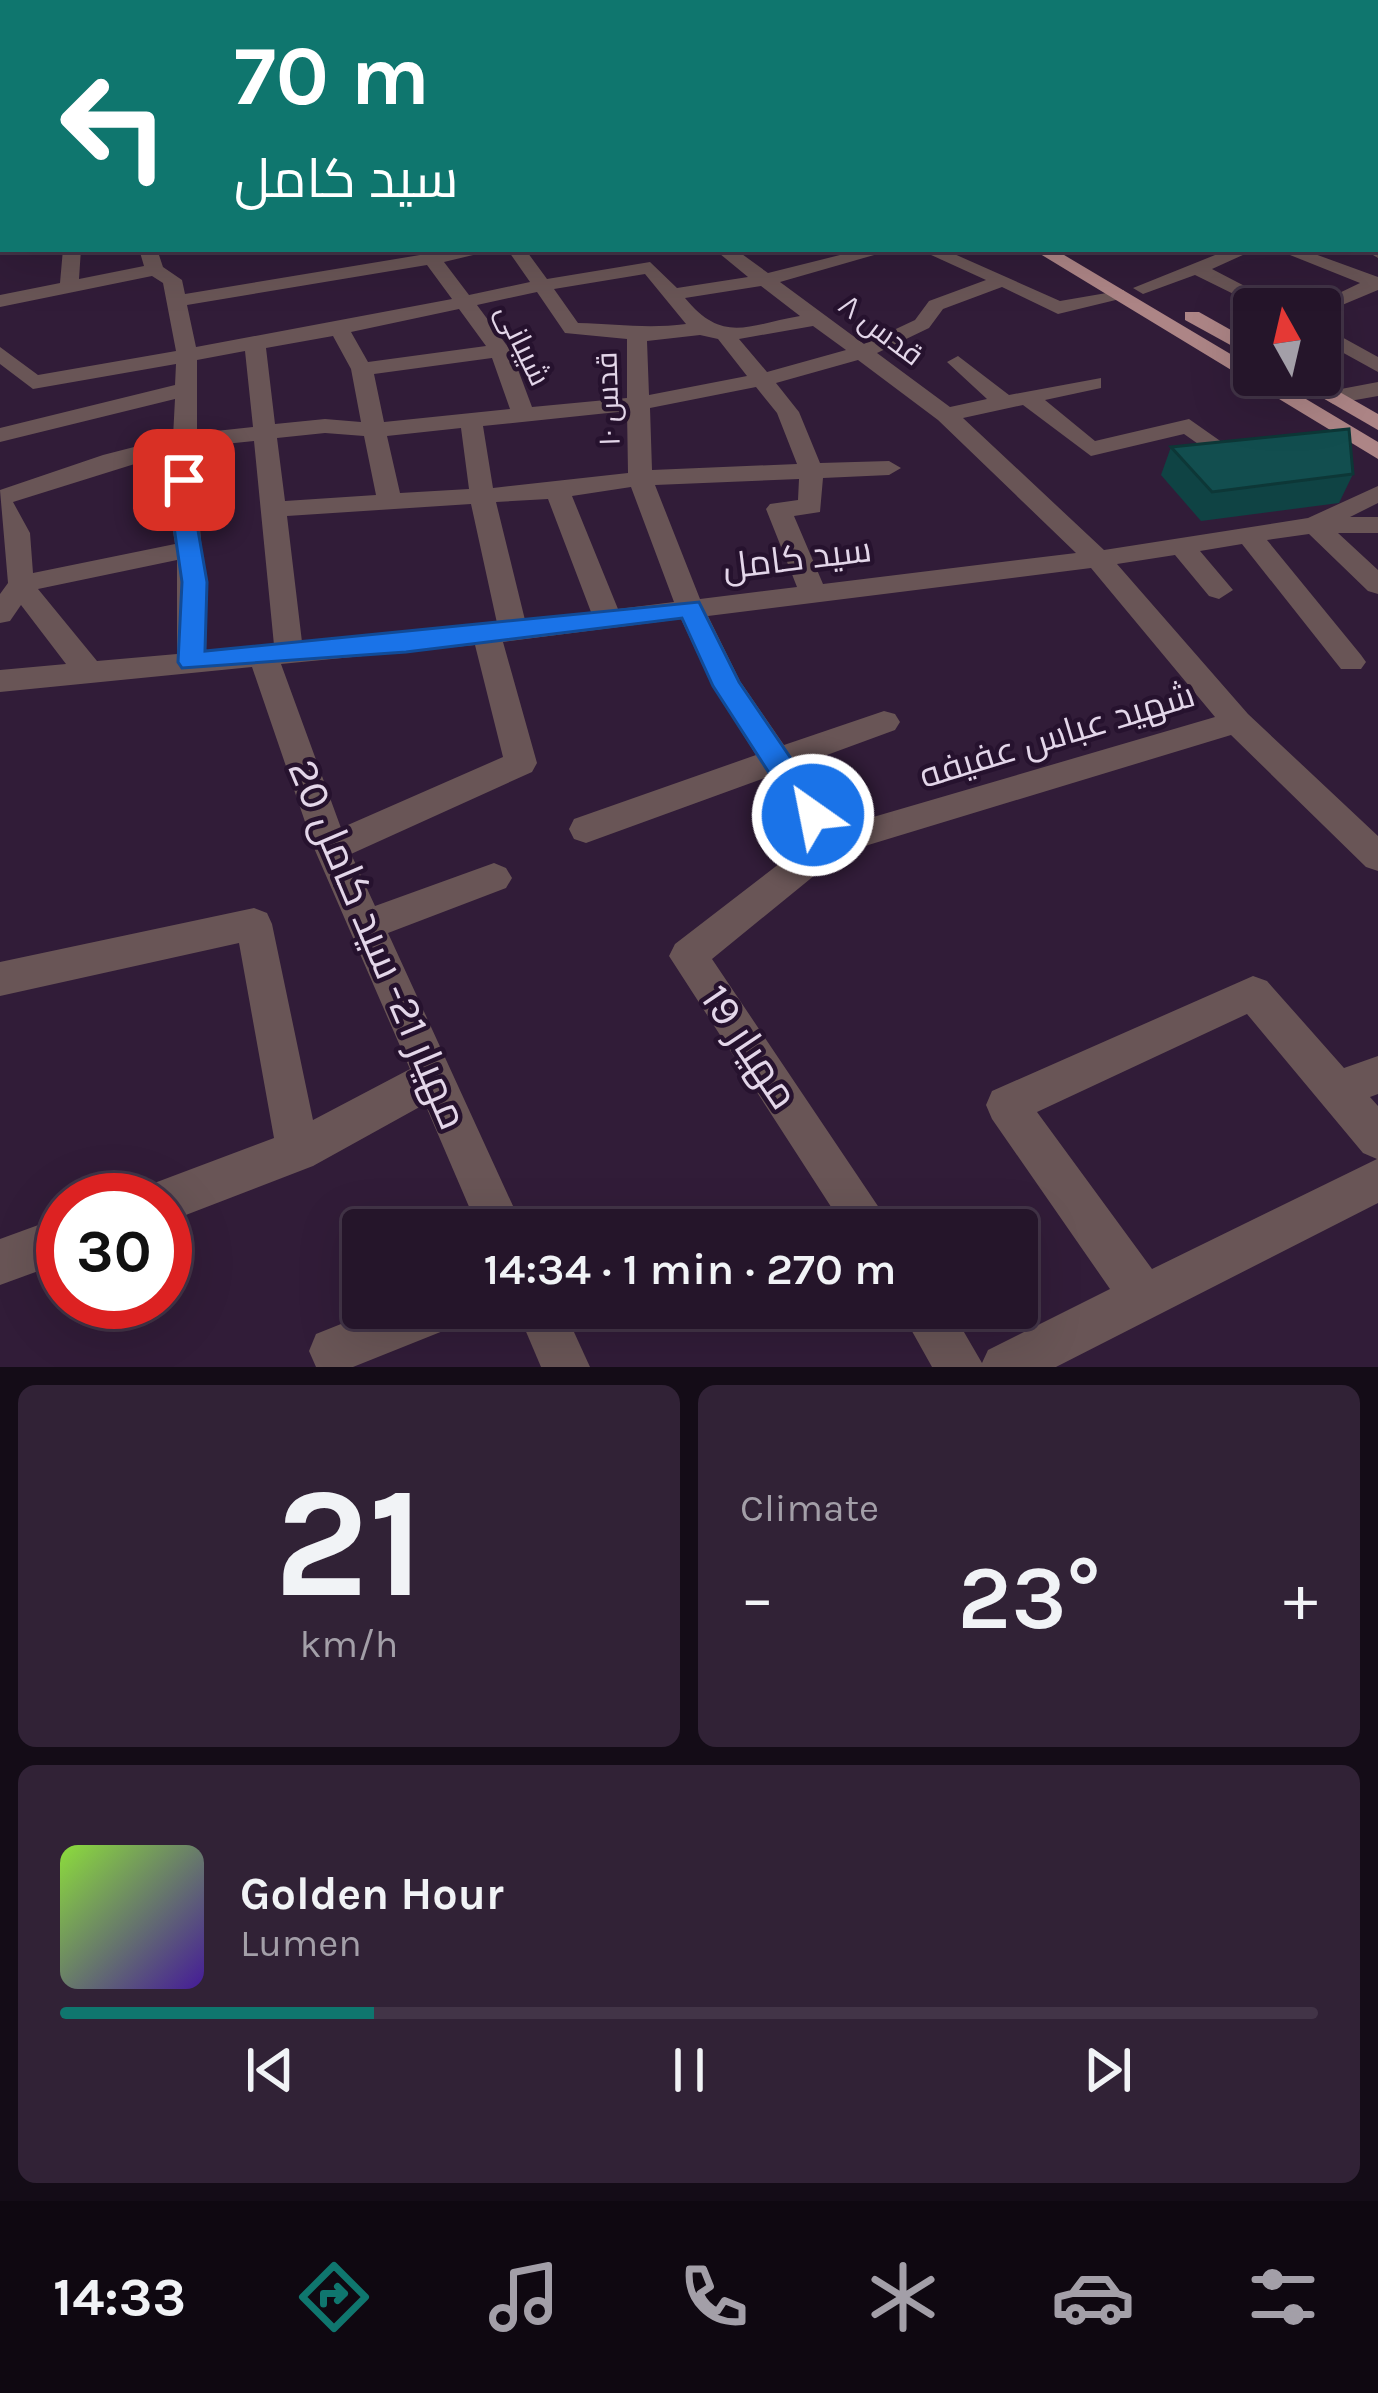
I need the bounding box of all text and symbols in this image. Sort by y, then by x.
text: 70 m [234,27,430,125]
icon: left [36,48,192,204]
text: سید کامل [234,147,458,211]
street label: قدس ۸ [832,287,930,373]
north arrow [1233,288,1341,396]
map controls [1233,288,1341,396]
street label: شیبانی [488,299,558,391]
street label: قدس ۱۰ [588,351,628,447]
pin [133,429,235,531]
icon: arrive [151,447,217,513]
street label: سید کامل [720,528,874,588]
street label: شهید عباس عفیفه [914,673,1200,797]
street label: مهیار 21- سید کامل 20 [277,751,479,1137]
position arrow [750,752,876,878]
street label: مهیار 19 [690,976,810,1118]
speed limit sign: 30 [36,1173,192,1329]
text: 14:34 · 1 min · 270 m [483,1243,897,1295]
text: 21 [274,1452,424,1634]
text: Climate [740,1485,879,1531]
text: 23° [958,1545,1100,1651]
text: − [740,1559,775,1637]
text: + [1283,1559,1318,1637]
text: km/h [300,1621,398,1667]
text: Golden Hour [240,1868,504,1920]
text: Lumen [240,1920,362,1966]
icon: previous [237,2037,303,2103]
icon: pause [656,2037,722,2103]
icon: next [1075,2037,1141,2103]
icon: directions [292,2255,376,2339]
icon: music [482,2255,566,2339]
icon: phone [672,2255,756,2339]
icon: climate [861,2255,945,2339]
icon: car [1051,2255,1135,2339]
icon: filters [1241,2255,1325,2339]
text: 14:33 [53,2265,186,2329]

